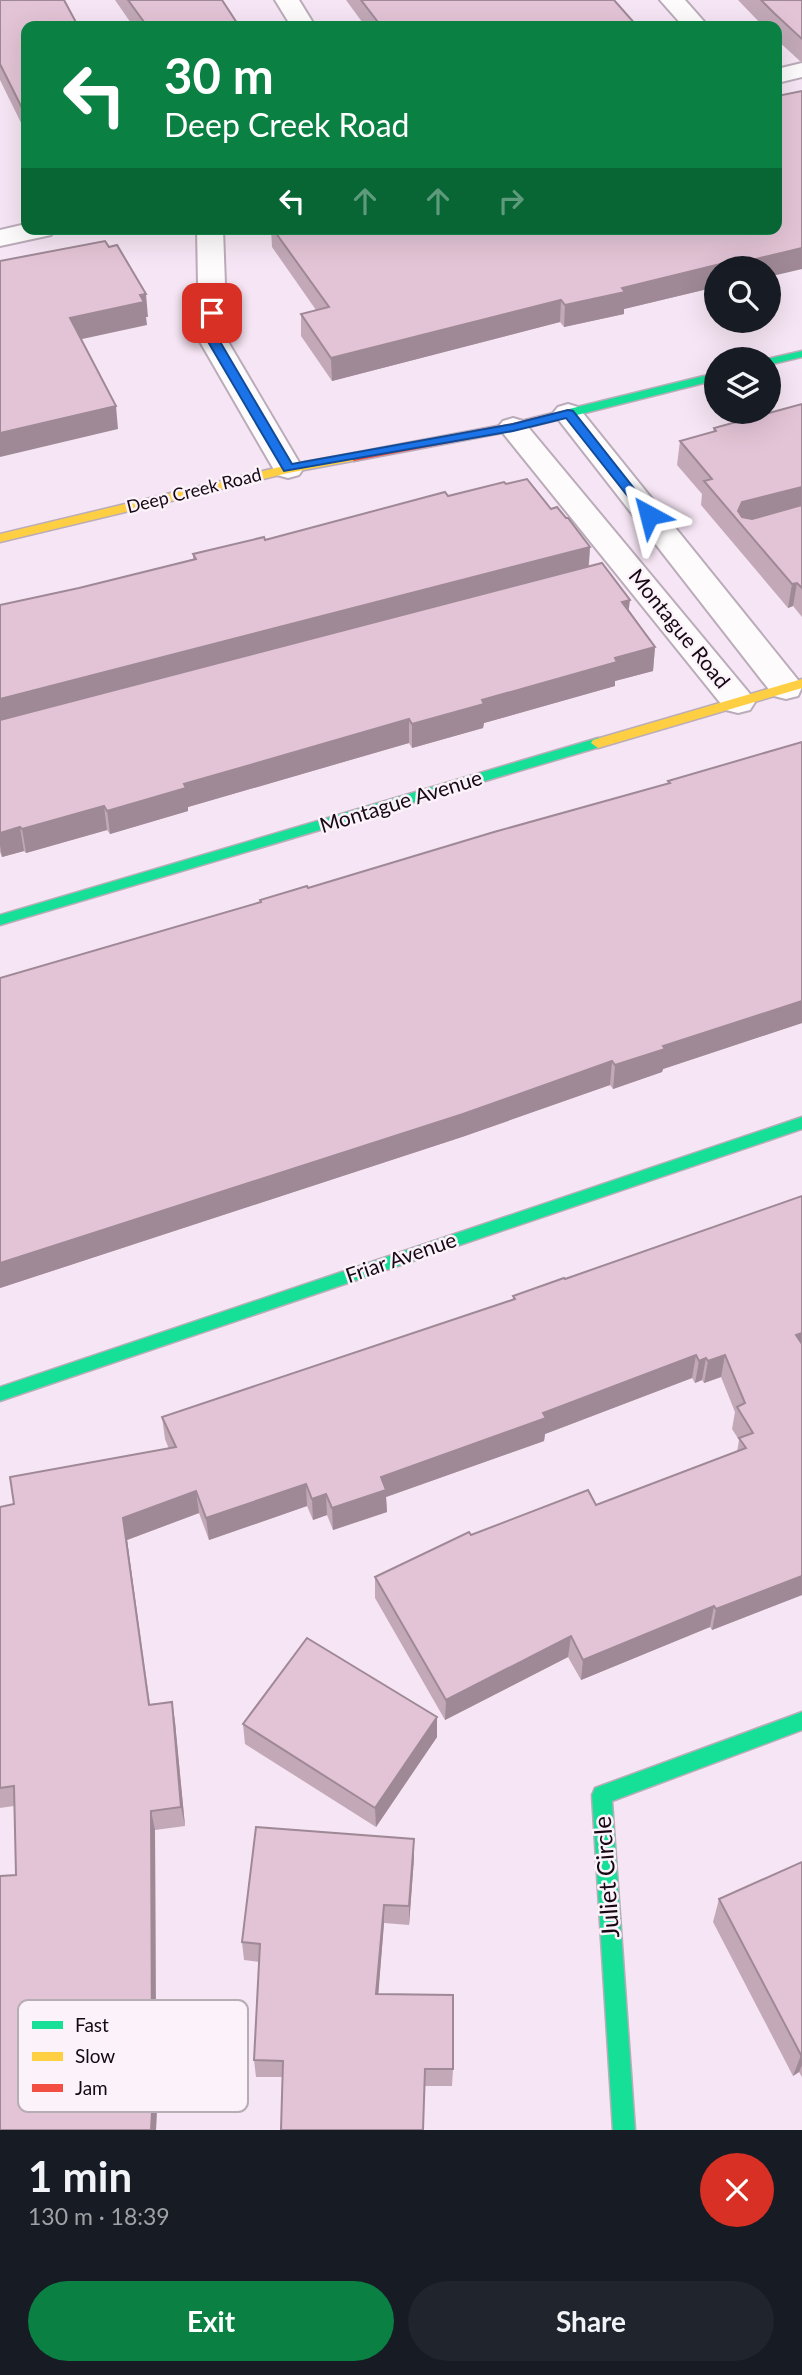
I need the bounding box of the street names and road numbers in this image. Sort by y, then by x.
street label: Deep Creek Road [124,463,263,517]
street label: Montague Road [624,563,736,693]
street label: Montague Avenue [316,764,485,837]
street label: Friar Avenue [342,1226,459,1287]
street label: Juliet Circle [587,1815,624,1939]

